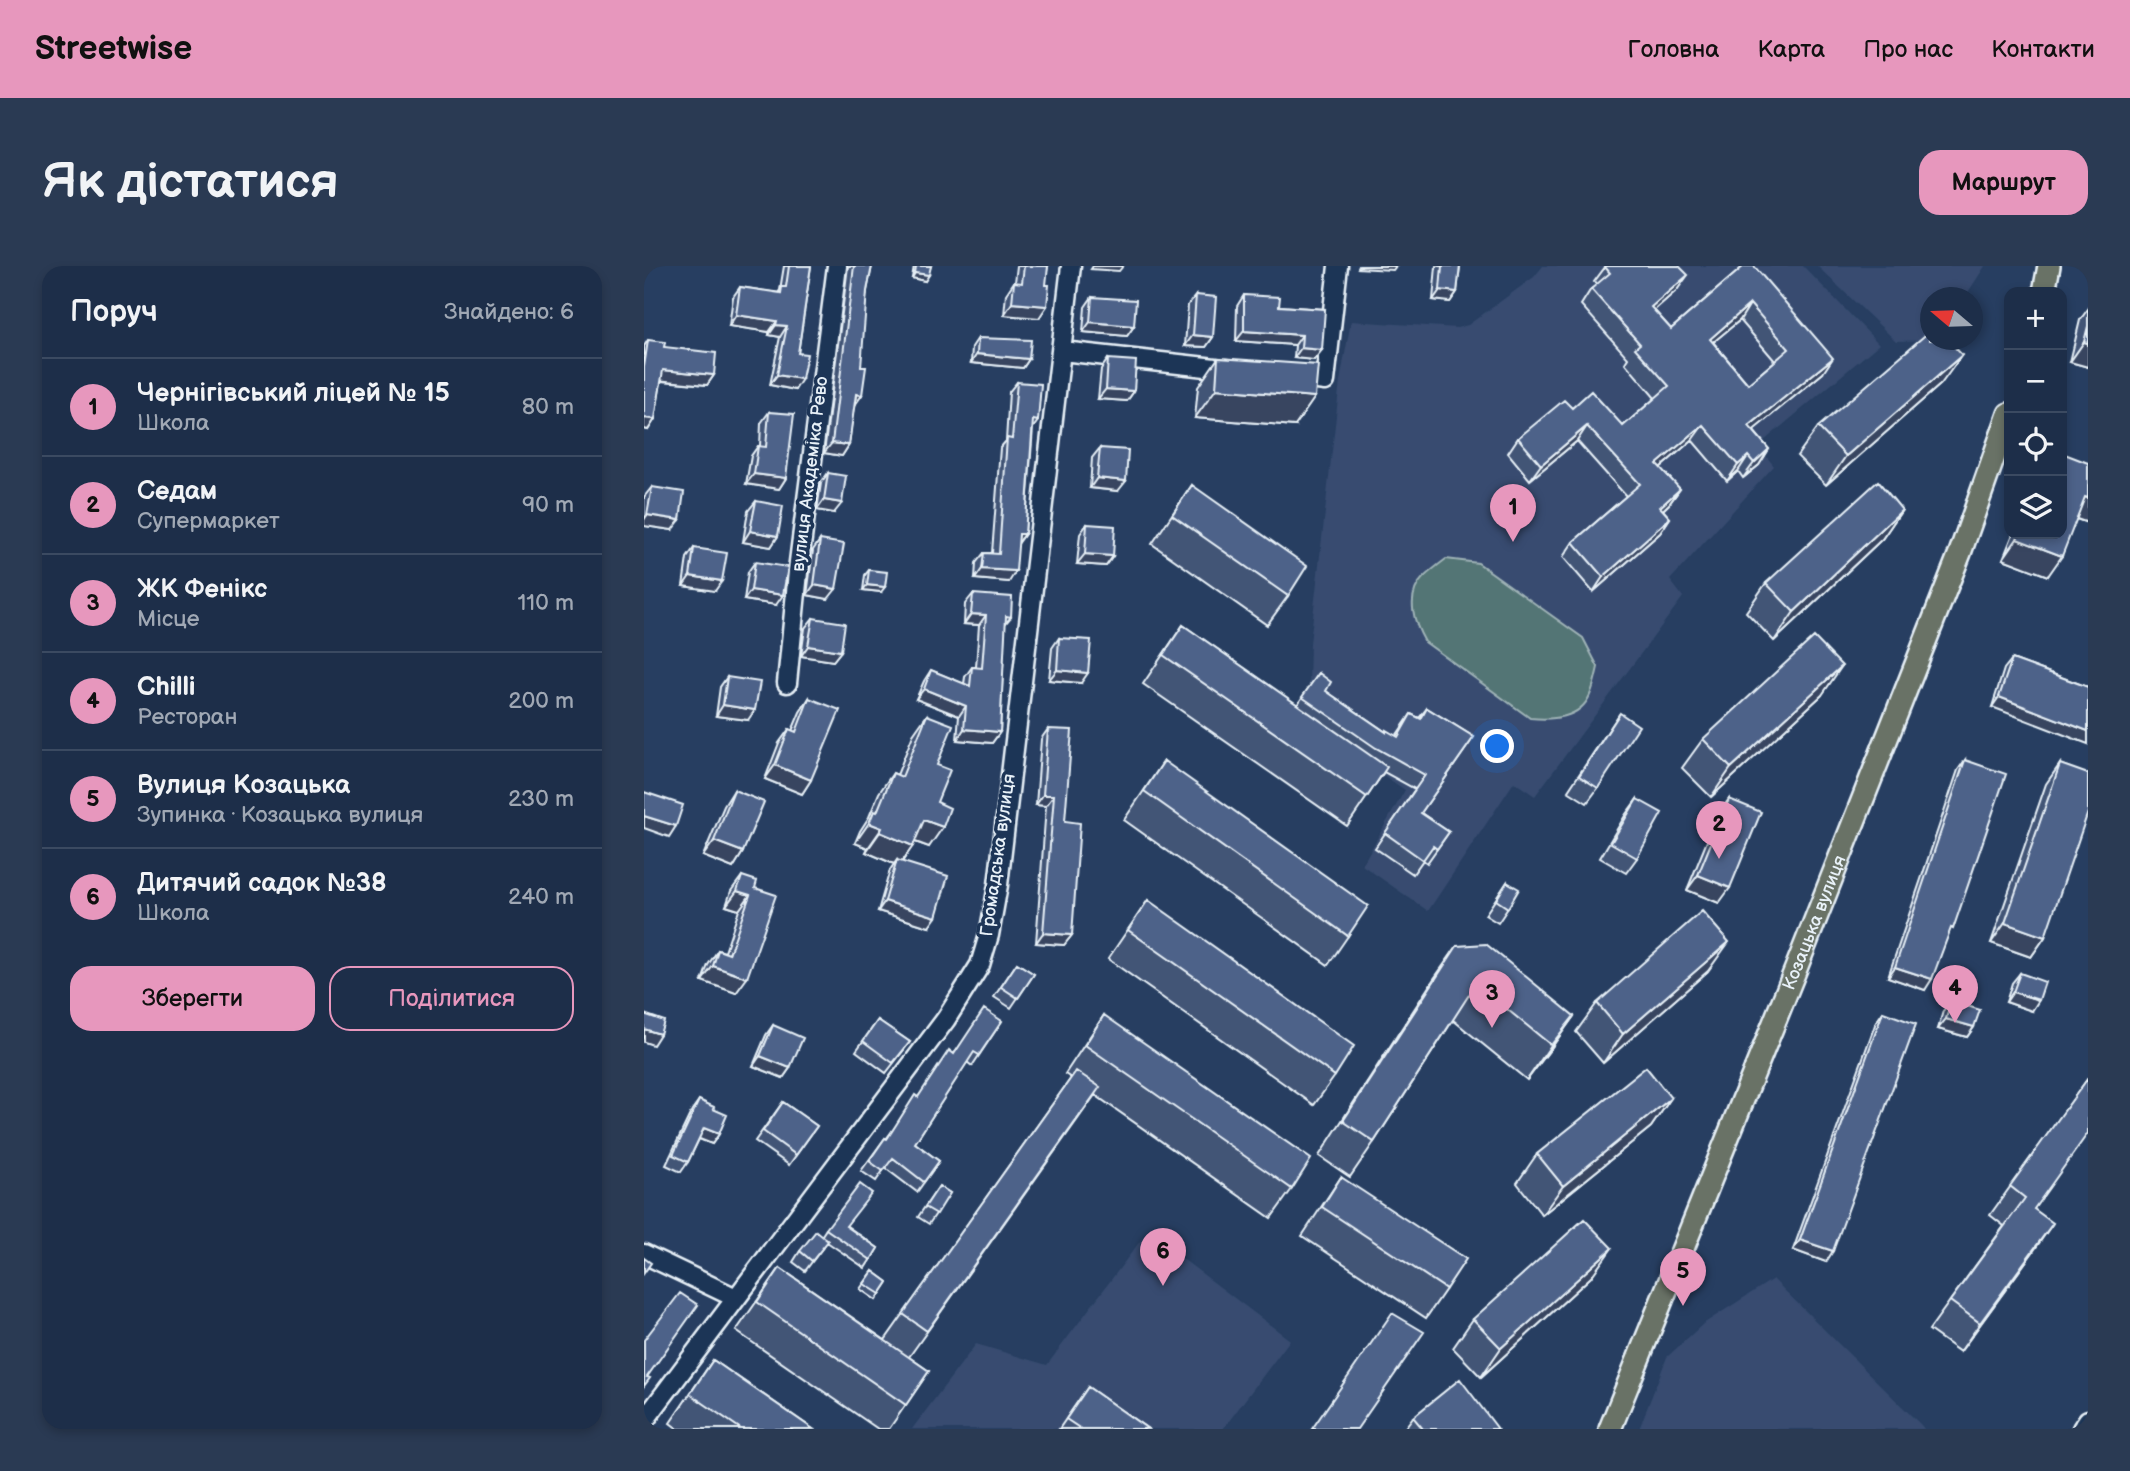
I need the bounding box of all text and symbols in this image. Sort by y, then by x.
text: Streetwise [35,29,192,69]
text: Головна [1628,35,1720,64]
text: Карта [1758,35,1825,64]
text: Про нас [1863,35,1953,64]
text: Контакти [1991,35,2095,64]
button: Маршрут [1919,150,2088,215]
text: Як дістатися [42,153,339,212]
north arrow [1920,287,1983,350]
map controls [2004,287,2067,539]
button: + [2004,287,2067,350]
text: Поруч [70,294,158,330]
text: Знайдено: 6 [444,298,574,326]
button: − [2004,350,2067,413]
street label: вулиця Академіка Рево [788,375,832,573]
text: Чернігівський ліцей № 15 [137,378,450,409]
text: 1 [88,393,98,421]
text: 80 m [522,393,574,421]
text: Школа [137,409,210,437]
button: locate [2004,413,2067,476]
text: Седам [137,476,217,507]
button: layers [2004,476,2067,539]
pin: 1 [1490,484,1536,542]
text: 2 [86,491,100,519]
text: 90 m [522,491,574,519]
text: Супермаркет [137,507,280,535]
text: ЖК Фенікс [137,574,267,605]
text: 3 [86,589,100,617]
text: 110 m [517,589,574,617]
text: Місце [137,605,200,633]
text: Chilli [137,672,195,703]
text: 4 [86,687,100,715]
text: 200 m [508,687,574,715]
text: Ресторан [137,703,237,731]
your location [1480,729,1514,763]
text: Вулиця Козацька [137,770,350,801]
street label: Громадська вулиця [976,772,1020,938]
text: 5 [86,785,100,813]
text: 230 m [508,785,574,813]
text: Зупинка · Козацька вулиця [137,801,423,829]
pin: 2 [1696,801,1742,859]
street label: Козацька вулиця [1778,852,1850,993]
text: Дитячий садок №38 [137,868,387,899]
text: 6 [86,883,100,911]
text: 240 m [508,883,574,911]
text: Школа [137,899,210,927]
pin: 4 [1932,965,1978,1023]
button: Зберегти [70,966,315,1031]
button: Поділитися [329,966,574,1031]
pin: 3 [1469,970,1515,1028]
pin: 6 [1140,1228,1186,1286]
pin: 5 [1660,1248,1706,1306]

